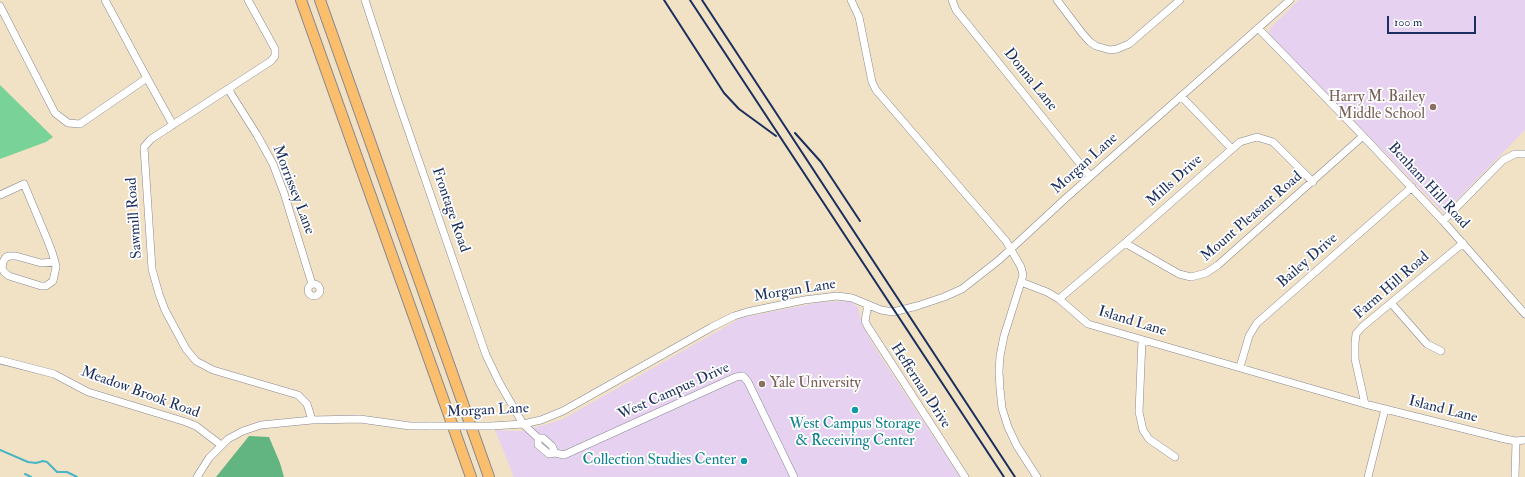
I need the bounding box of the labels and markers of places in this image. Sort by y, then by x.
place label: Harry M. Bailey Middle School [1328,89,1425,124]
marker: Harry M. Bailey Middle School [1428,102,1438,112]
place label: Yale University [770,375,861,393]
marker: Yale University [757,379,767,389]
marker: West Campus Storage & Receiving Center [850,405,860,415]
place label: West Campus Storage & Receiving Center [789,416,921,451]
place label: Collection Studies Center [583,452,736,470]
marker: Collection Studies Center [739,456,749,466]

